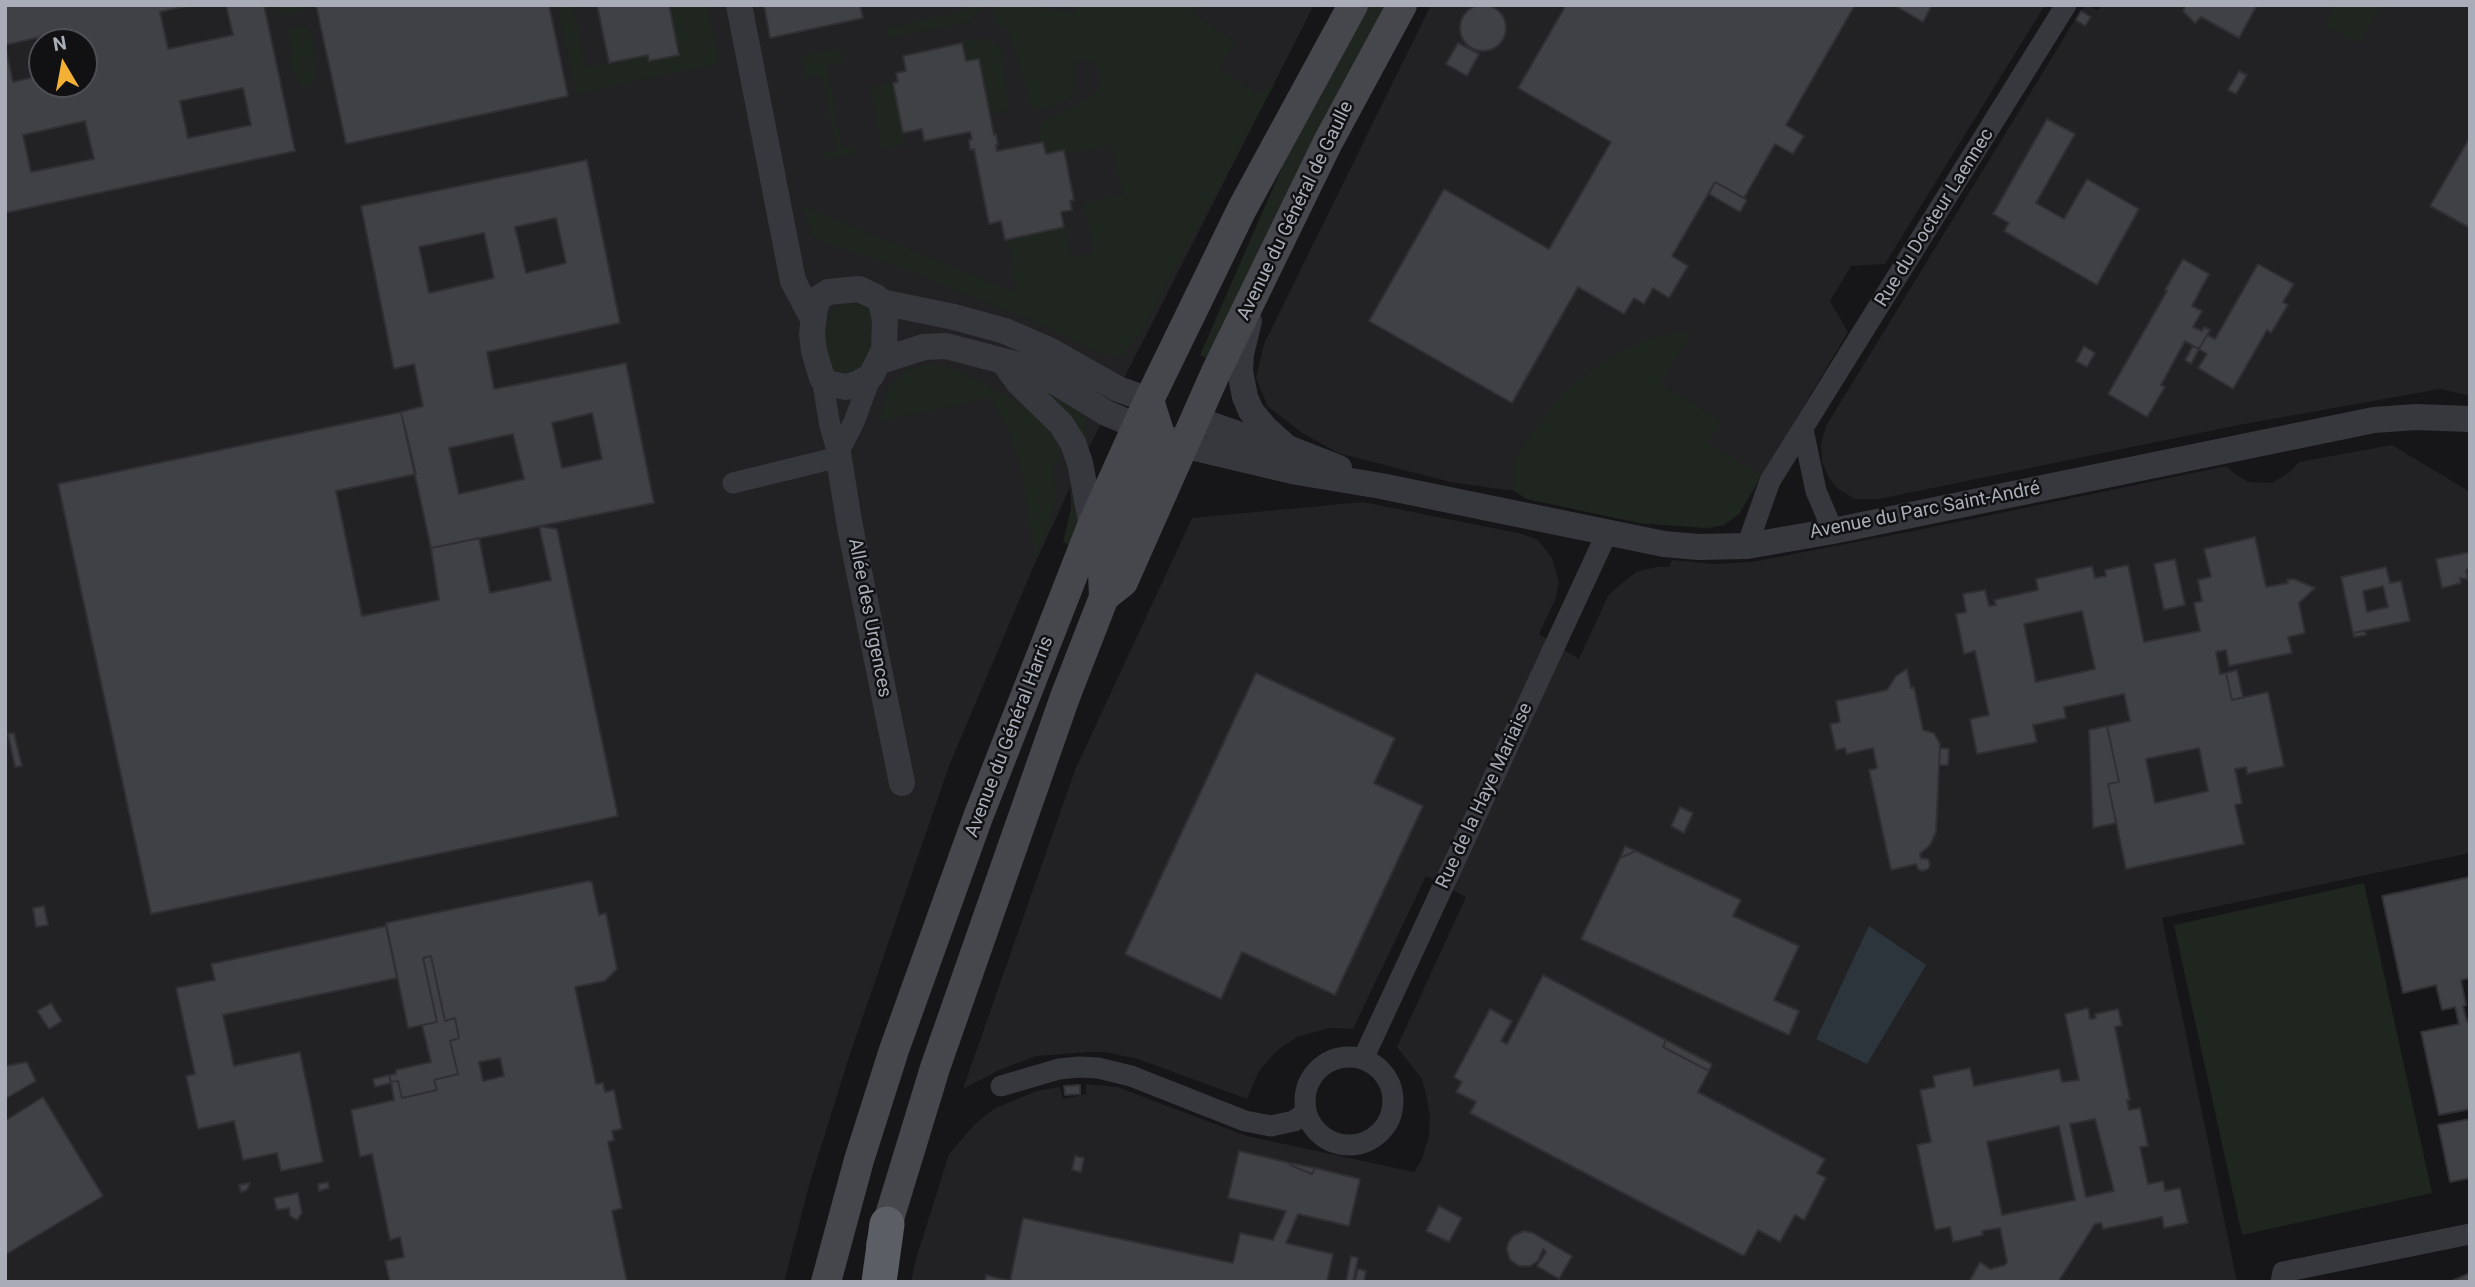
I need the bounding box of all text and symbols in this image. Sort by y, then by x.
north arrow [28,28,98,98]
text: N [51,31,68,56]
street label: Avenue du Général de Gaulle [1233,98,1359,324]
street label: Rue du Docteur Laennec [1871,125,1999,311]
street label: Avenue du Parc Saint-André [1808,477,2042,545]
street label: Allée des Urgences [842,537,896,699]
street label: Avenue du Général Harris [961,633,1059,841]
street label: Rue de la Haye Mariaise [1432,699,1538,893]

